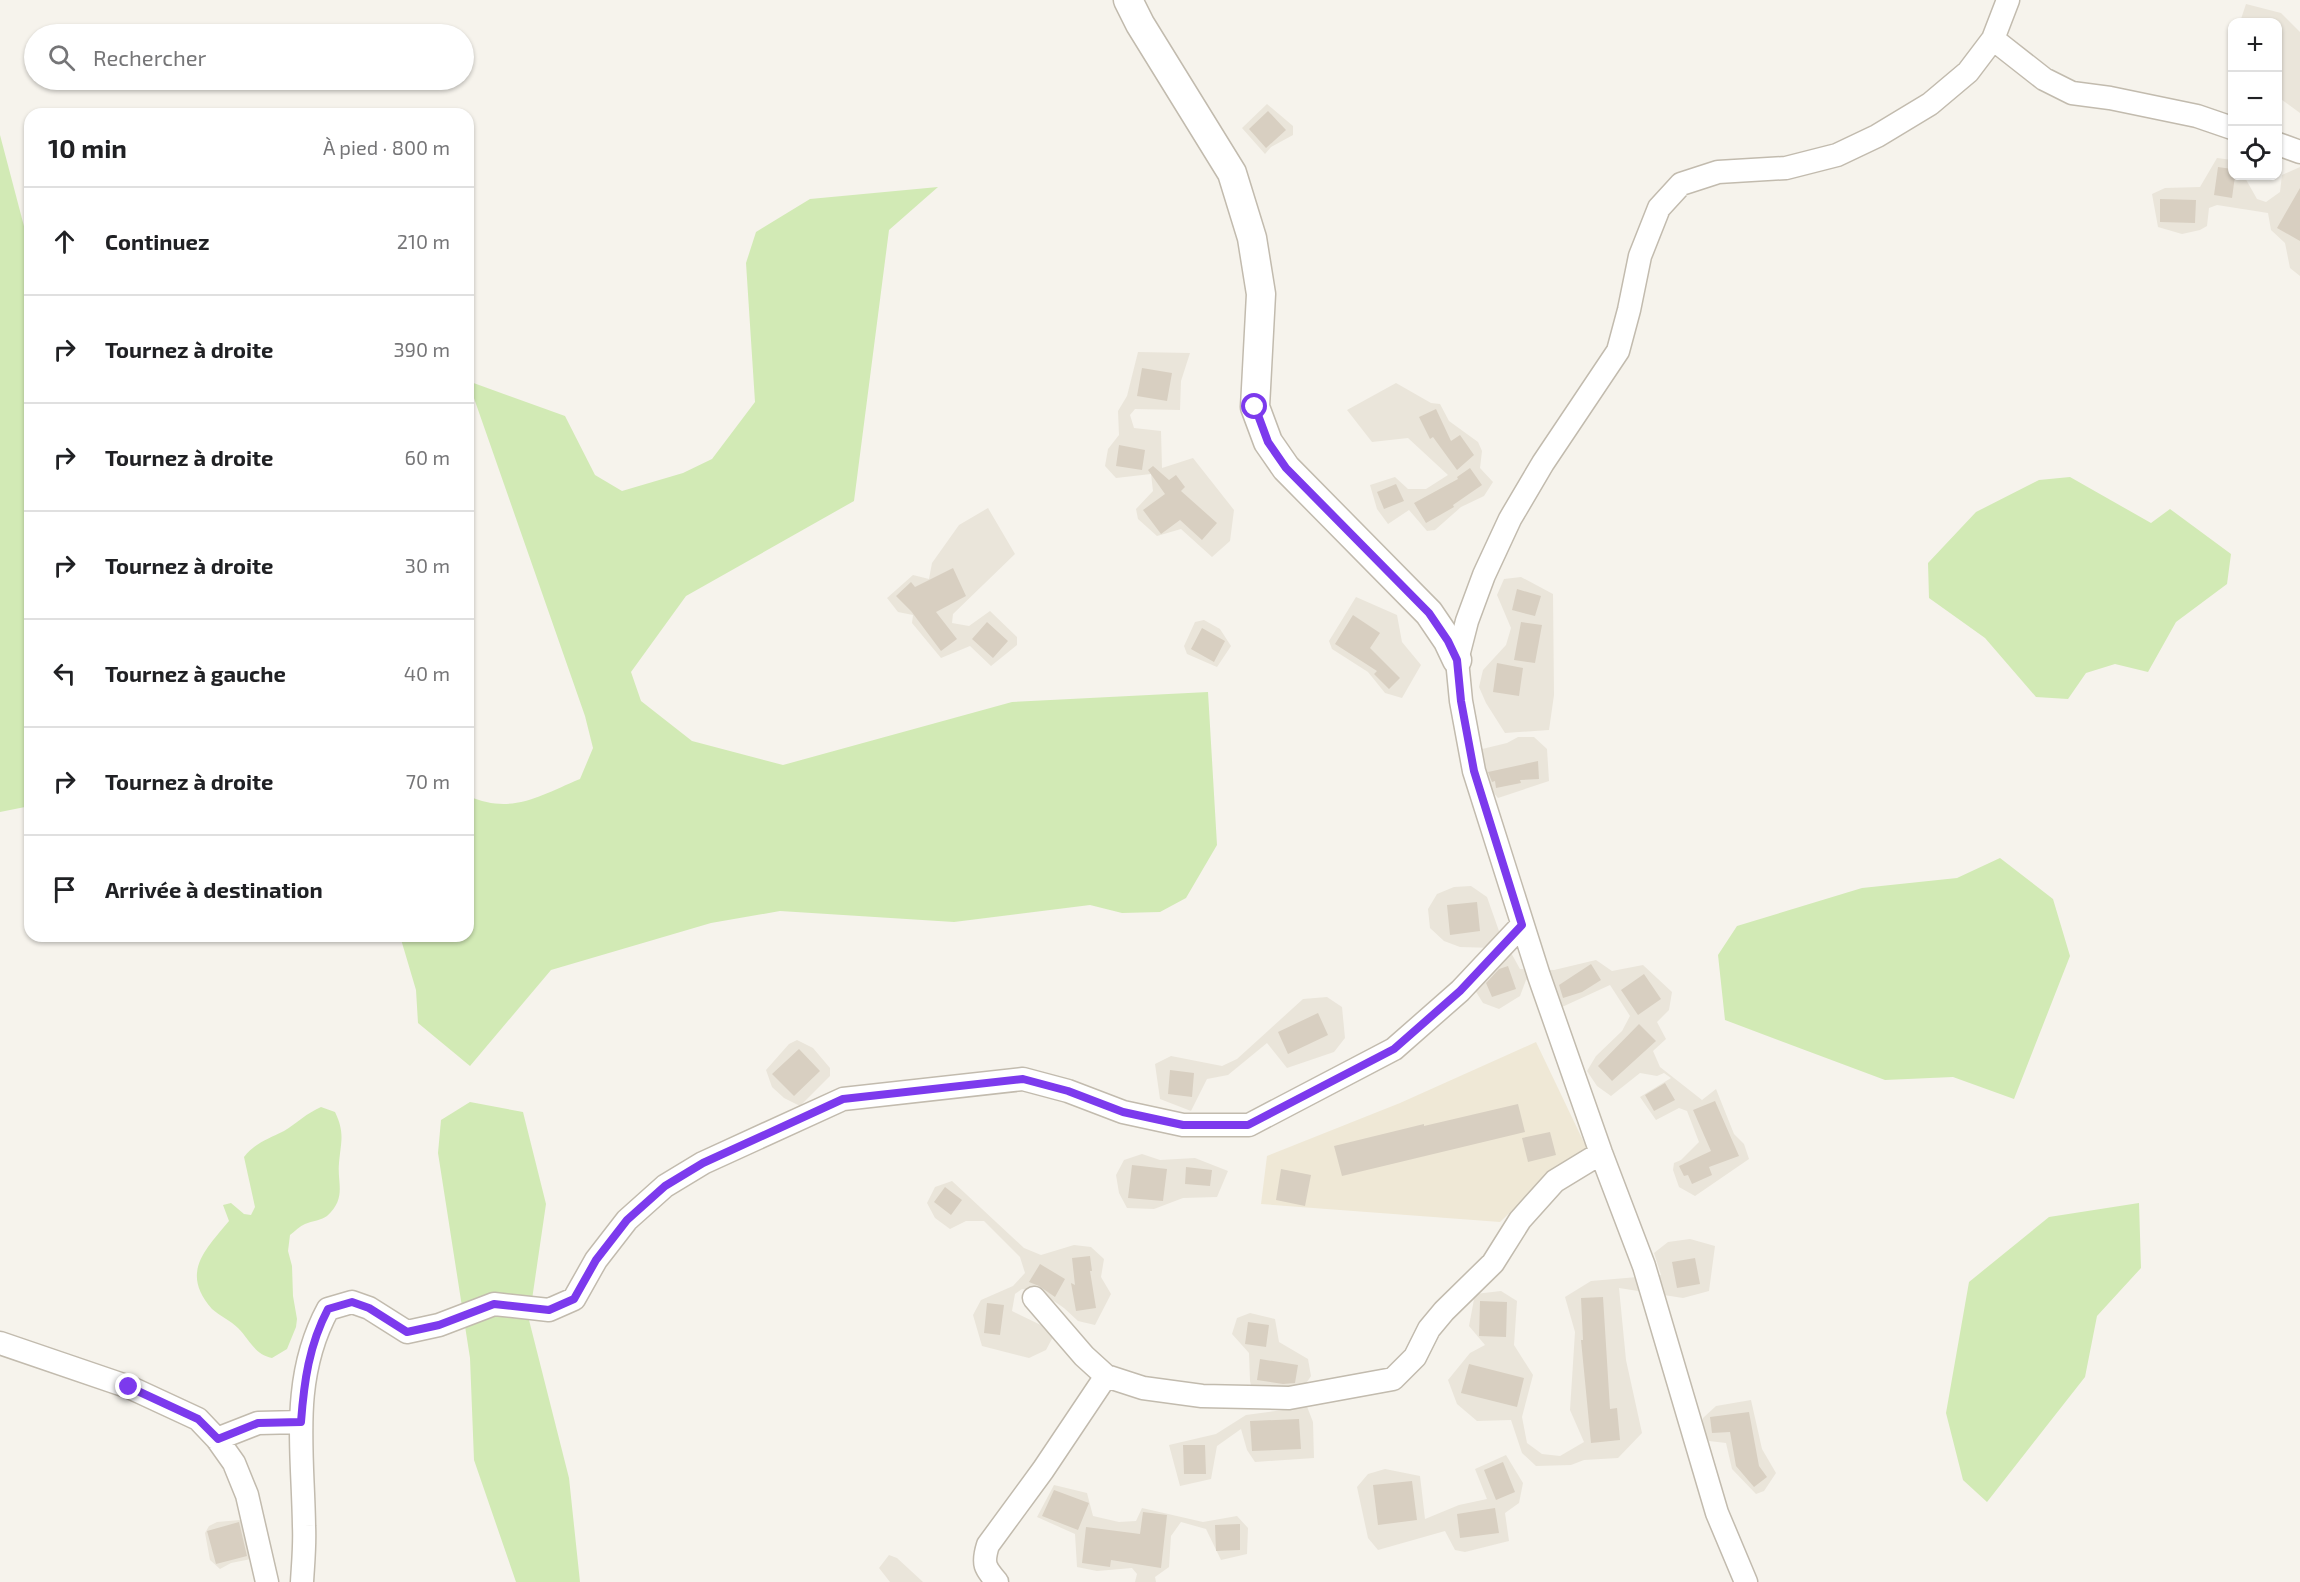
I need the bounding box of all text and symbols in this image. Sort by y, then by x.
map controls [2228,18,2282,180]
button: + [2228,18,2282,72]
search box [24,24,474,90]
icon: search [45,41,78,74]
text: Rechercher [93,44,206,70]
button: − [2228,72,2282,126]
button: locate [2228,126,2282,180]
text: 10 min [48,132,127,163]
text: À pied · 800 m [323,135,450,159]
icon: ahead [48,225,81,258]
text: Continuez [105,228,209,254]
text: 210 m [397,229,450,253]
icon: right [48,333,81,366]
text: Tournez à droite [105,336,274,362]
text: 390 m [393,337,450,361]
route start [1241,393,1267,419]
icon: right [48,441,81,474]
text: Tournez à droite [105,444,274,470]
text: 60 m [405,445,450,469]
icon: right [48,549,81,582]
text: Tournez à droite [105,552,274,578]
text: 30 m [405,553,450,577]
icon: left [48,657,81,690]
text: Tournez à gauche [105,660,286,686]
text: 40 m [404,661,450,685]
icon: right [48,765,81,798]
text: Tournez à droite [105,768,274,794]
text: 70 m [406,769,450,793]
icon: arrive [48,873,81,906]
text: Arrivée à destination [105,876,323,902]
route end [115,1373,141,1399]

